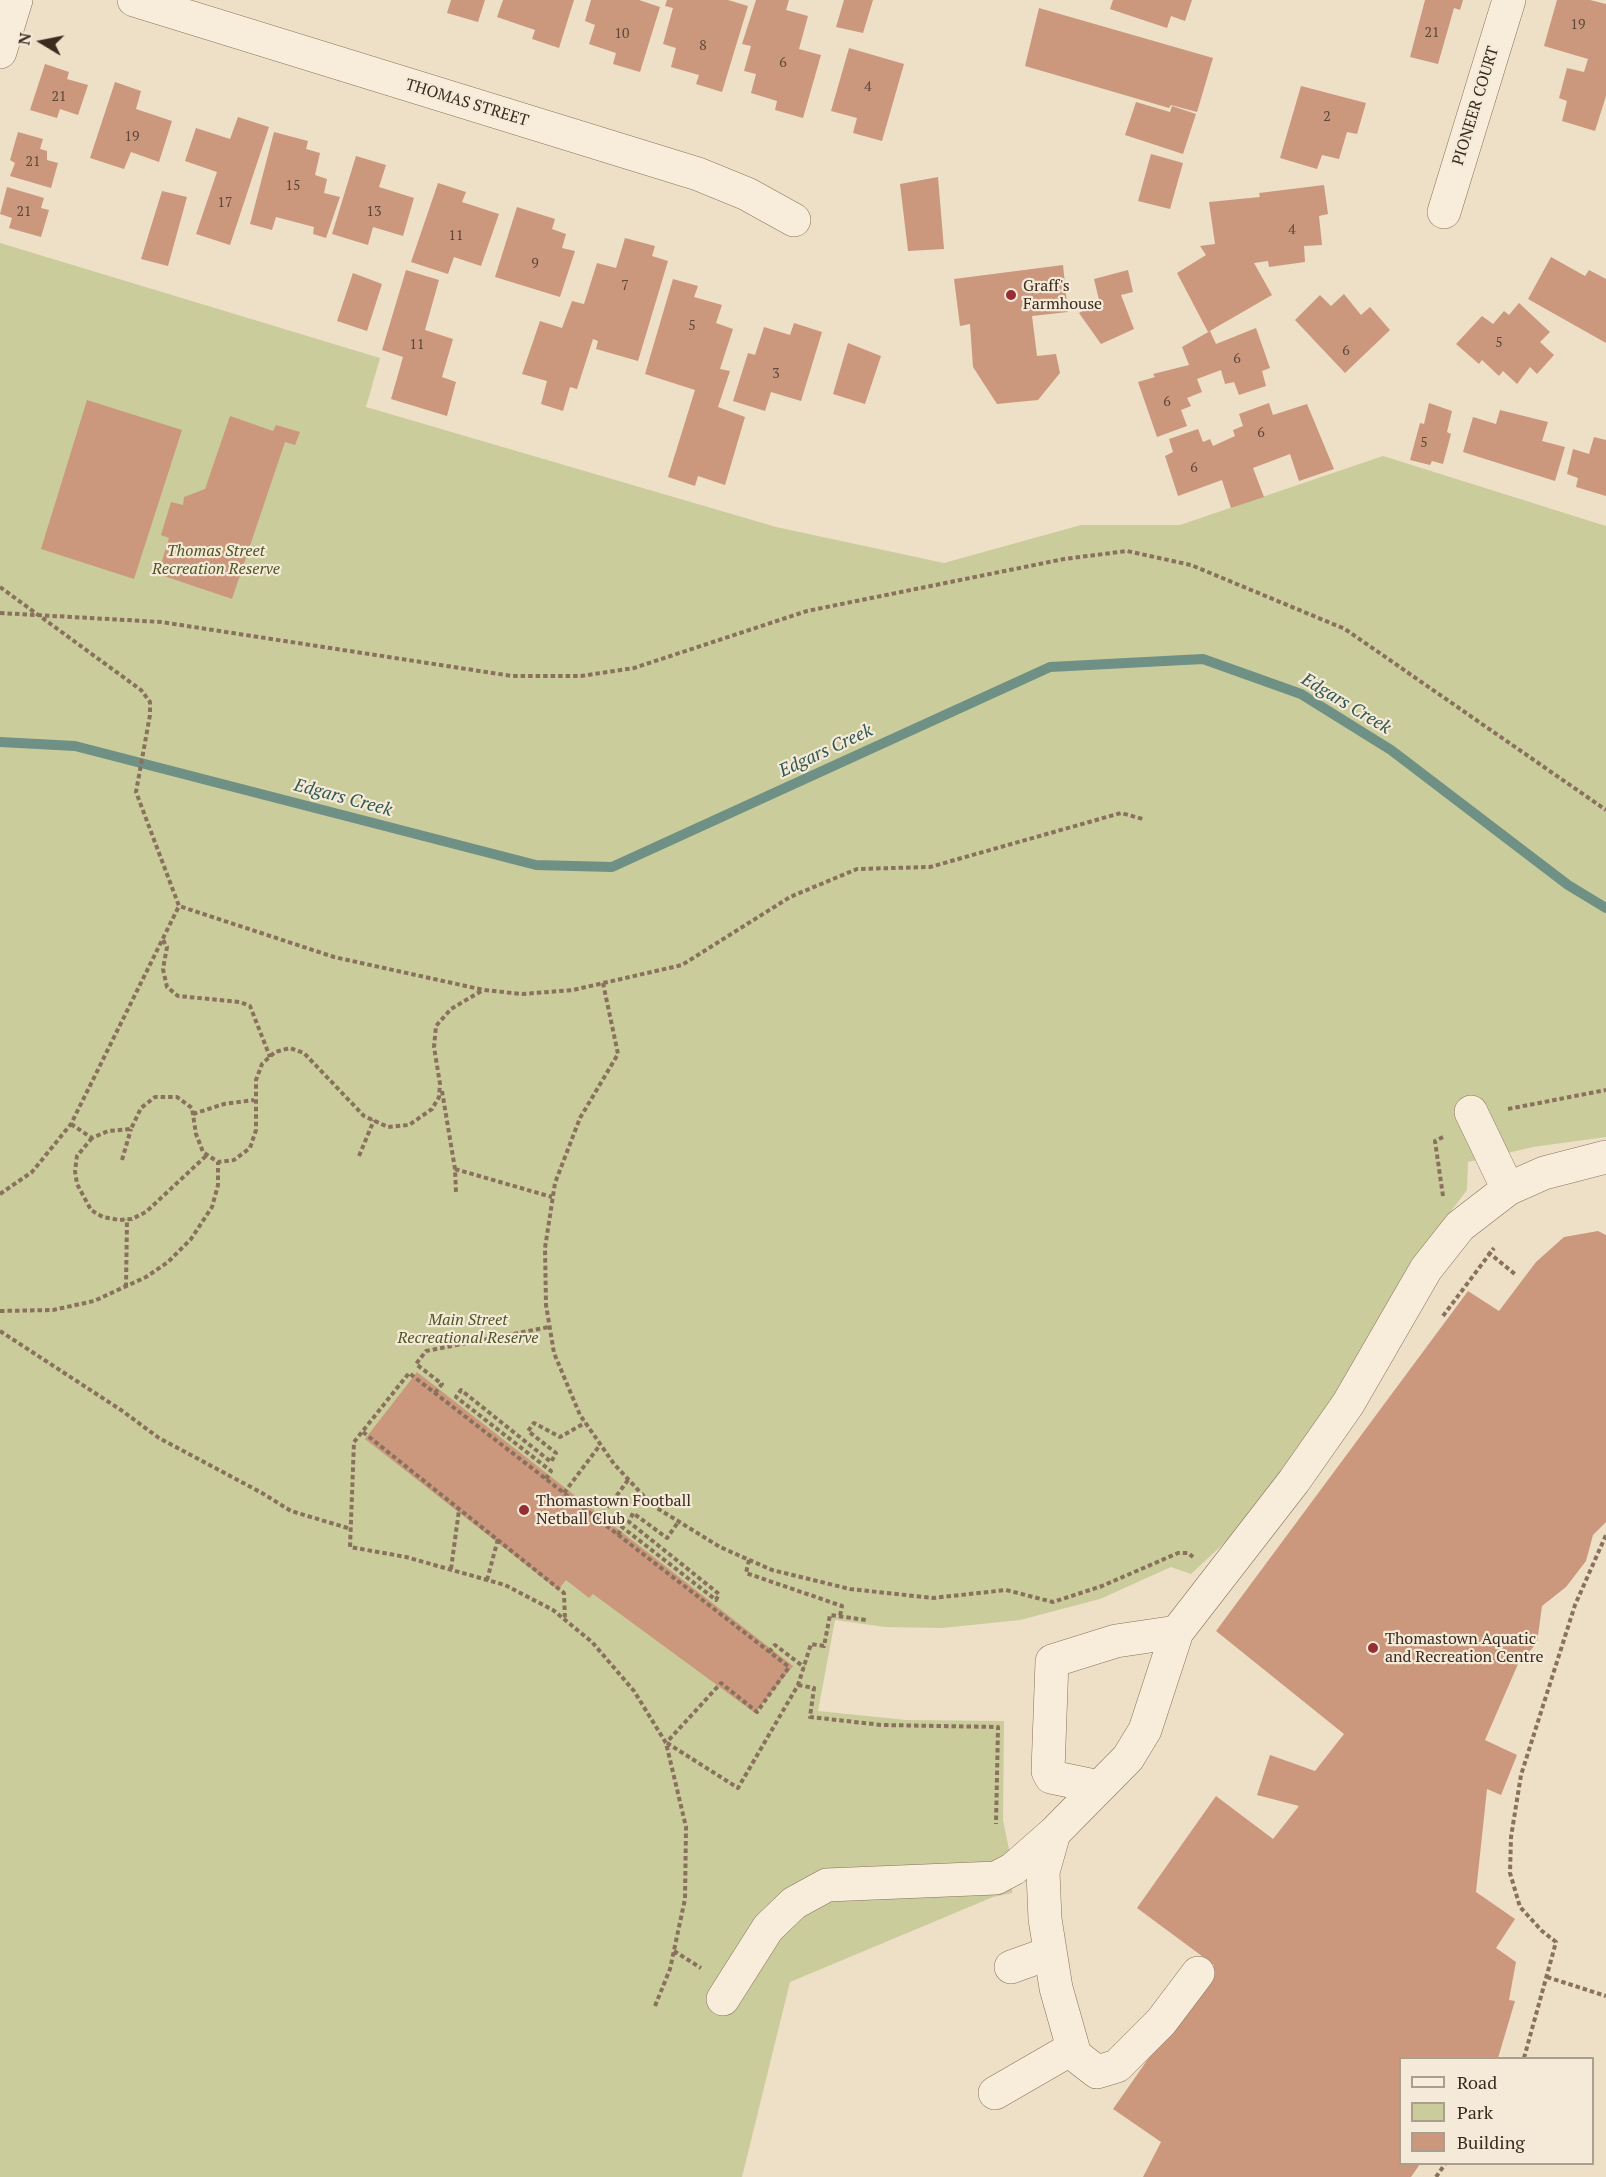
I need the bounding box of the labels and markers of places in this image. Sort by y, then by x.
place label: Graff's Farmhouse [1023,276,1102,314]
marker: Graff's Farmhouse [1004,288,1018,302]
place label: Thomastown Football Netball Club [536,1491,691,1529]
marker: Thomastown Football Netball Club [517,1503,531,1517]
place label: Thomastown Aquatic and Recreation Centre [1385,1629,1544,1667]
marker: Thomastown Aquatic and Recreation Centre [1366,1641,1380,1655]

